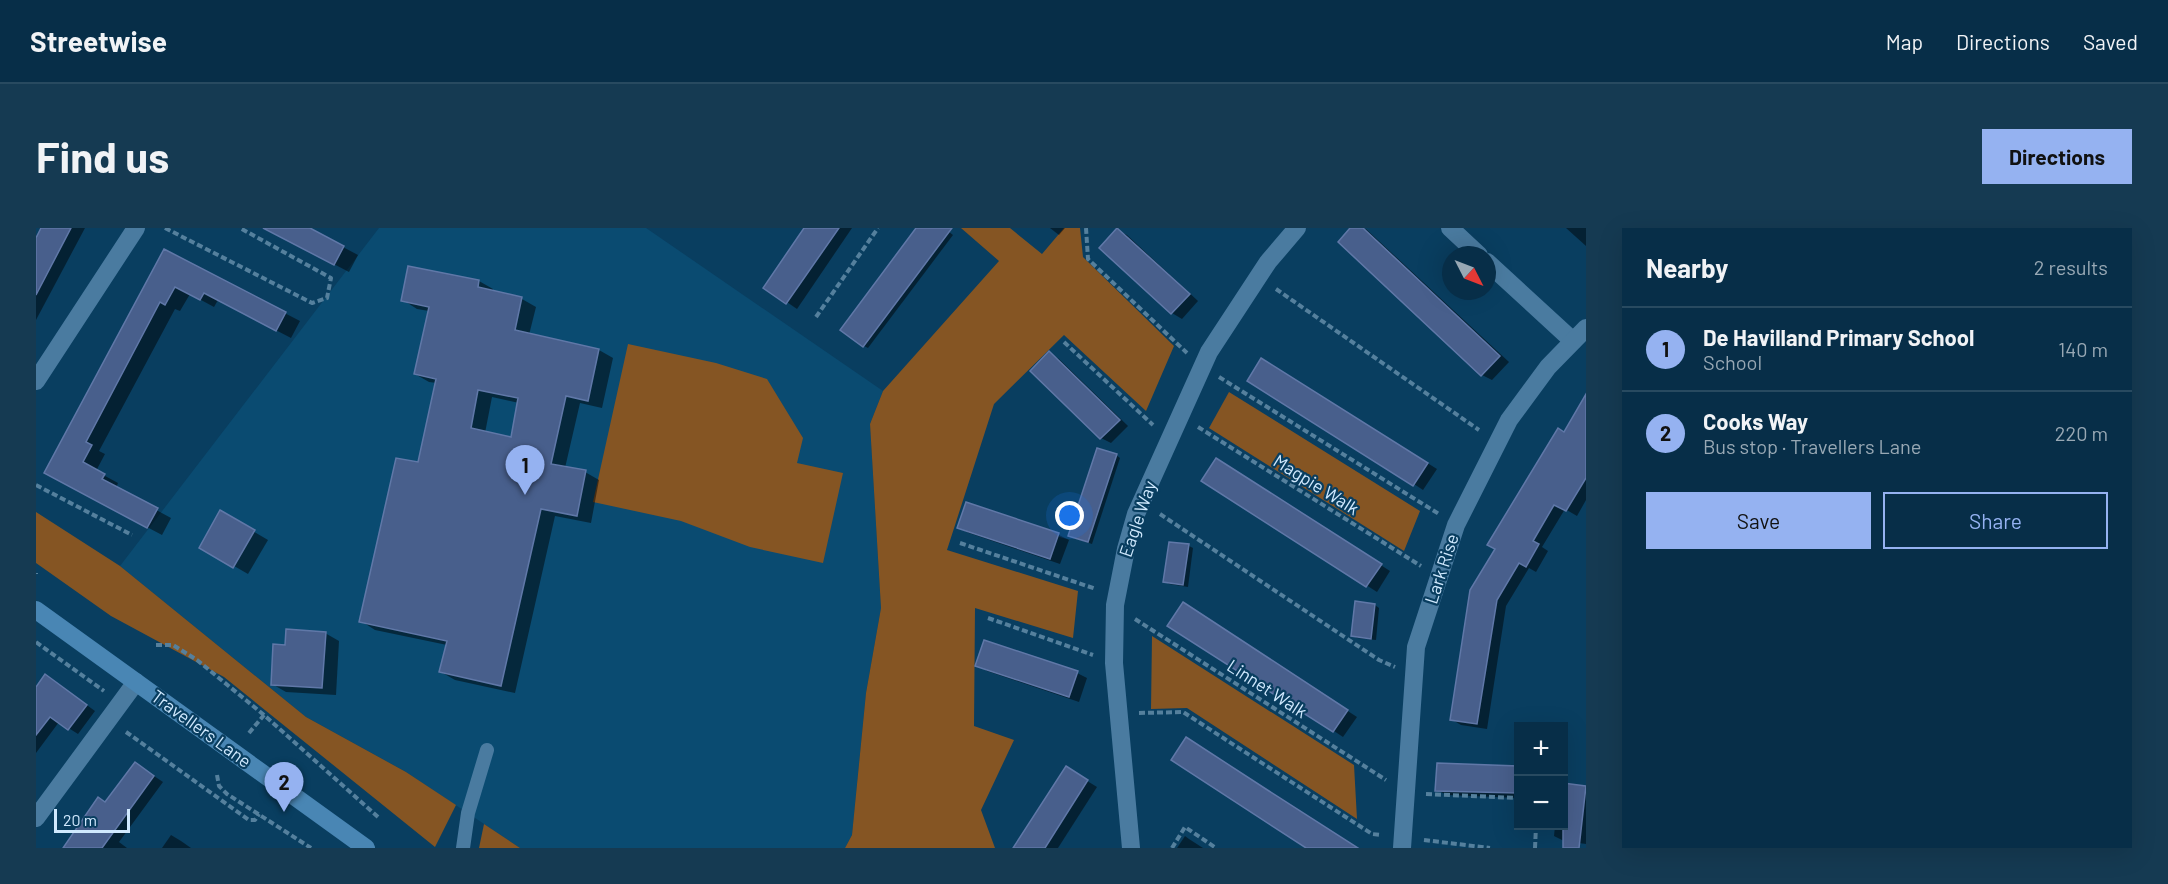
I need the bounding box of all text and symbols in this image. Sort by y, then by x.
text: Streetwise [30,24,167,58]
text: Map [1886,29,1923,54]
text: Directions [1956,29,2050,54]
text: Saved [2083,29,2138,54]
button: Directions [1982,129,2132,184]
text: Find us [36,131,169,181]
north arrow [1442,246,1496,300]
text: Nearby [1646,252,1728,283]
text: 2 results [2034,255,2108,279]
text: De Havilland Primary School [1703,324,1974,350]
text: 1 [1662,337,1669,361]
text: 140 m [2058,337,2108,361]
text: School [1703,350,1762,374]
text: Cooks Way [1703,408,1808,434]
text: 2 [1660,421,1671,445]
text: 220 m [2055,421,2108,445]
text: Bus stop · Travellers Lane [1703,434,1921,458]
pin: 1 [506,446,544,495]
street label: Magpie Walk [1270,449,1363,519]
street label: Eagle Way [1114,478,1160,560]
button: Save [1646,492,1871,549]
button: Share [1883,492,2108,549]
your location [1055,501,1084,530]
street label: Lark Rise [1419,531,1463,607]
street label: Linnet Walk [1223,654,1312,722]
street label: Travellers Lane [147,685,256,772]
map controls [1514,722,1568,830]
button: + [1514,722,1568,776]
pin: 2 [264,762,304,812]
button: − [1514,776,1568,830]
scale bar [54,806,130,834]
text: 20 m [63,810,97,829]

